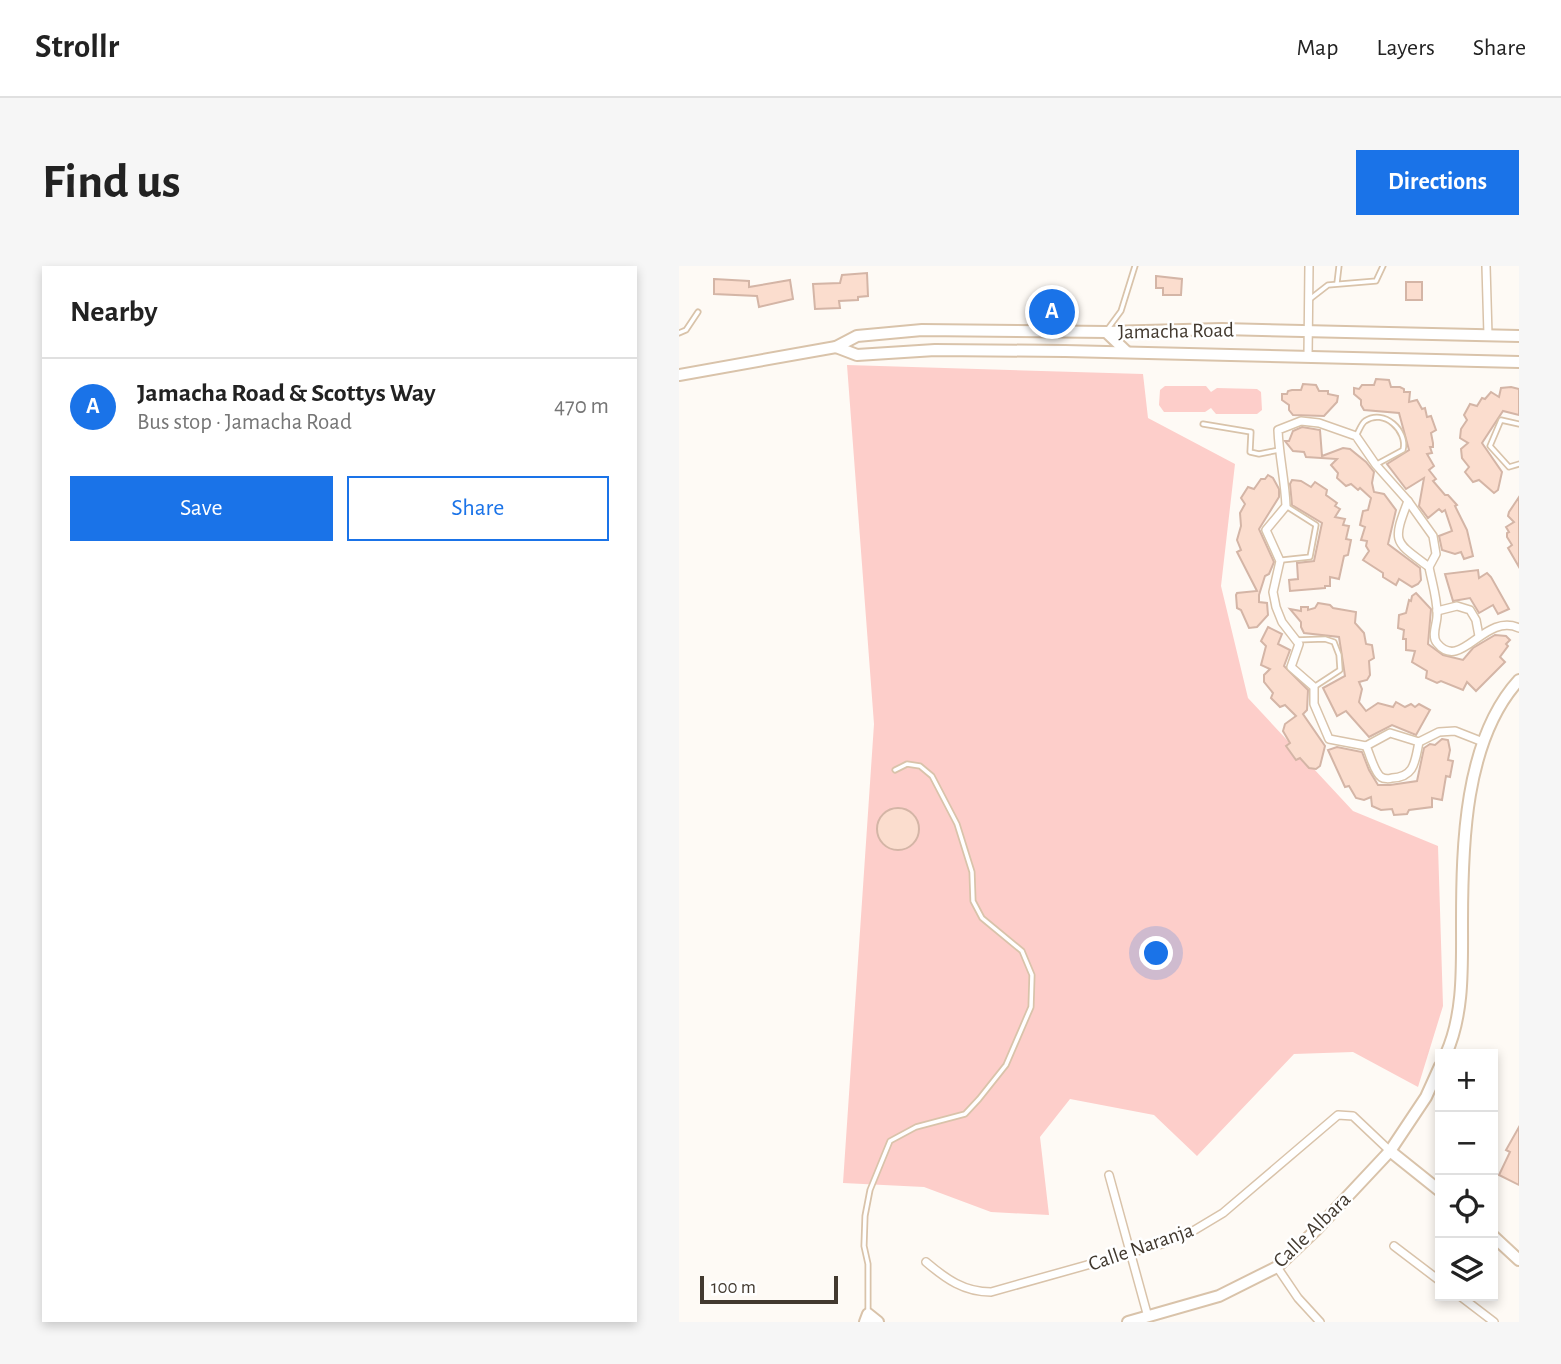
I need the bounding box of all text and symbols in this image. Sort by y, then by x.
text: Strollr [35,31,119,64]
text: Map [1296,36,1338,60]
text: Layers [1376,36,1435,60]
text: Share [1473,36,1526,60]
button: Directions [1356,150,1519,215]
text: Find us [42,158,181,207]
pin: A [1029,286,1075,338]
text: Nearby [70,297,158,327]
street label: Jamacha Road [1118,319,1234,343]
text: Jamacha Road & Scottys Way [137,380,436,406]
text: A [86,395,100,418]
text: 470 m [554,395,609,418]
text: Bus stop · Jamacha Road [137,411,352,434]
button: Save [70,476,333,541]
button: Share [347,476,609,541]
your location [1139,936,1173,970]
map controls [1435,1049,1498,1301]
button: + [1435,1049,1498,1112]
button: − [1435,1112,1498,1175]
button: locate [1435,1175,1498,1238]
street label: Calle Albara [1269,1188,1355,1272]
street label: Calle Naranja [1086,1219,1197,1275]
button: layers [1435,1238,1498,1301]
scale bar [700,1273,838,1305]
text: 100 m [711,1278,756,1297]

